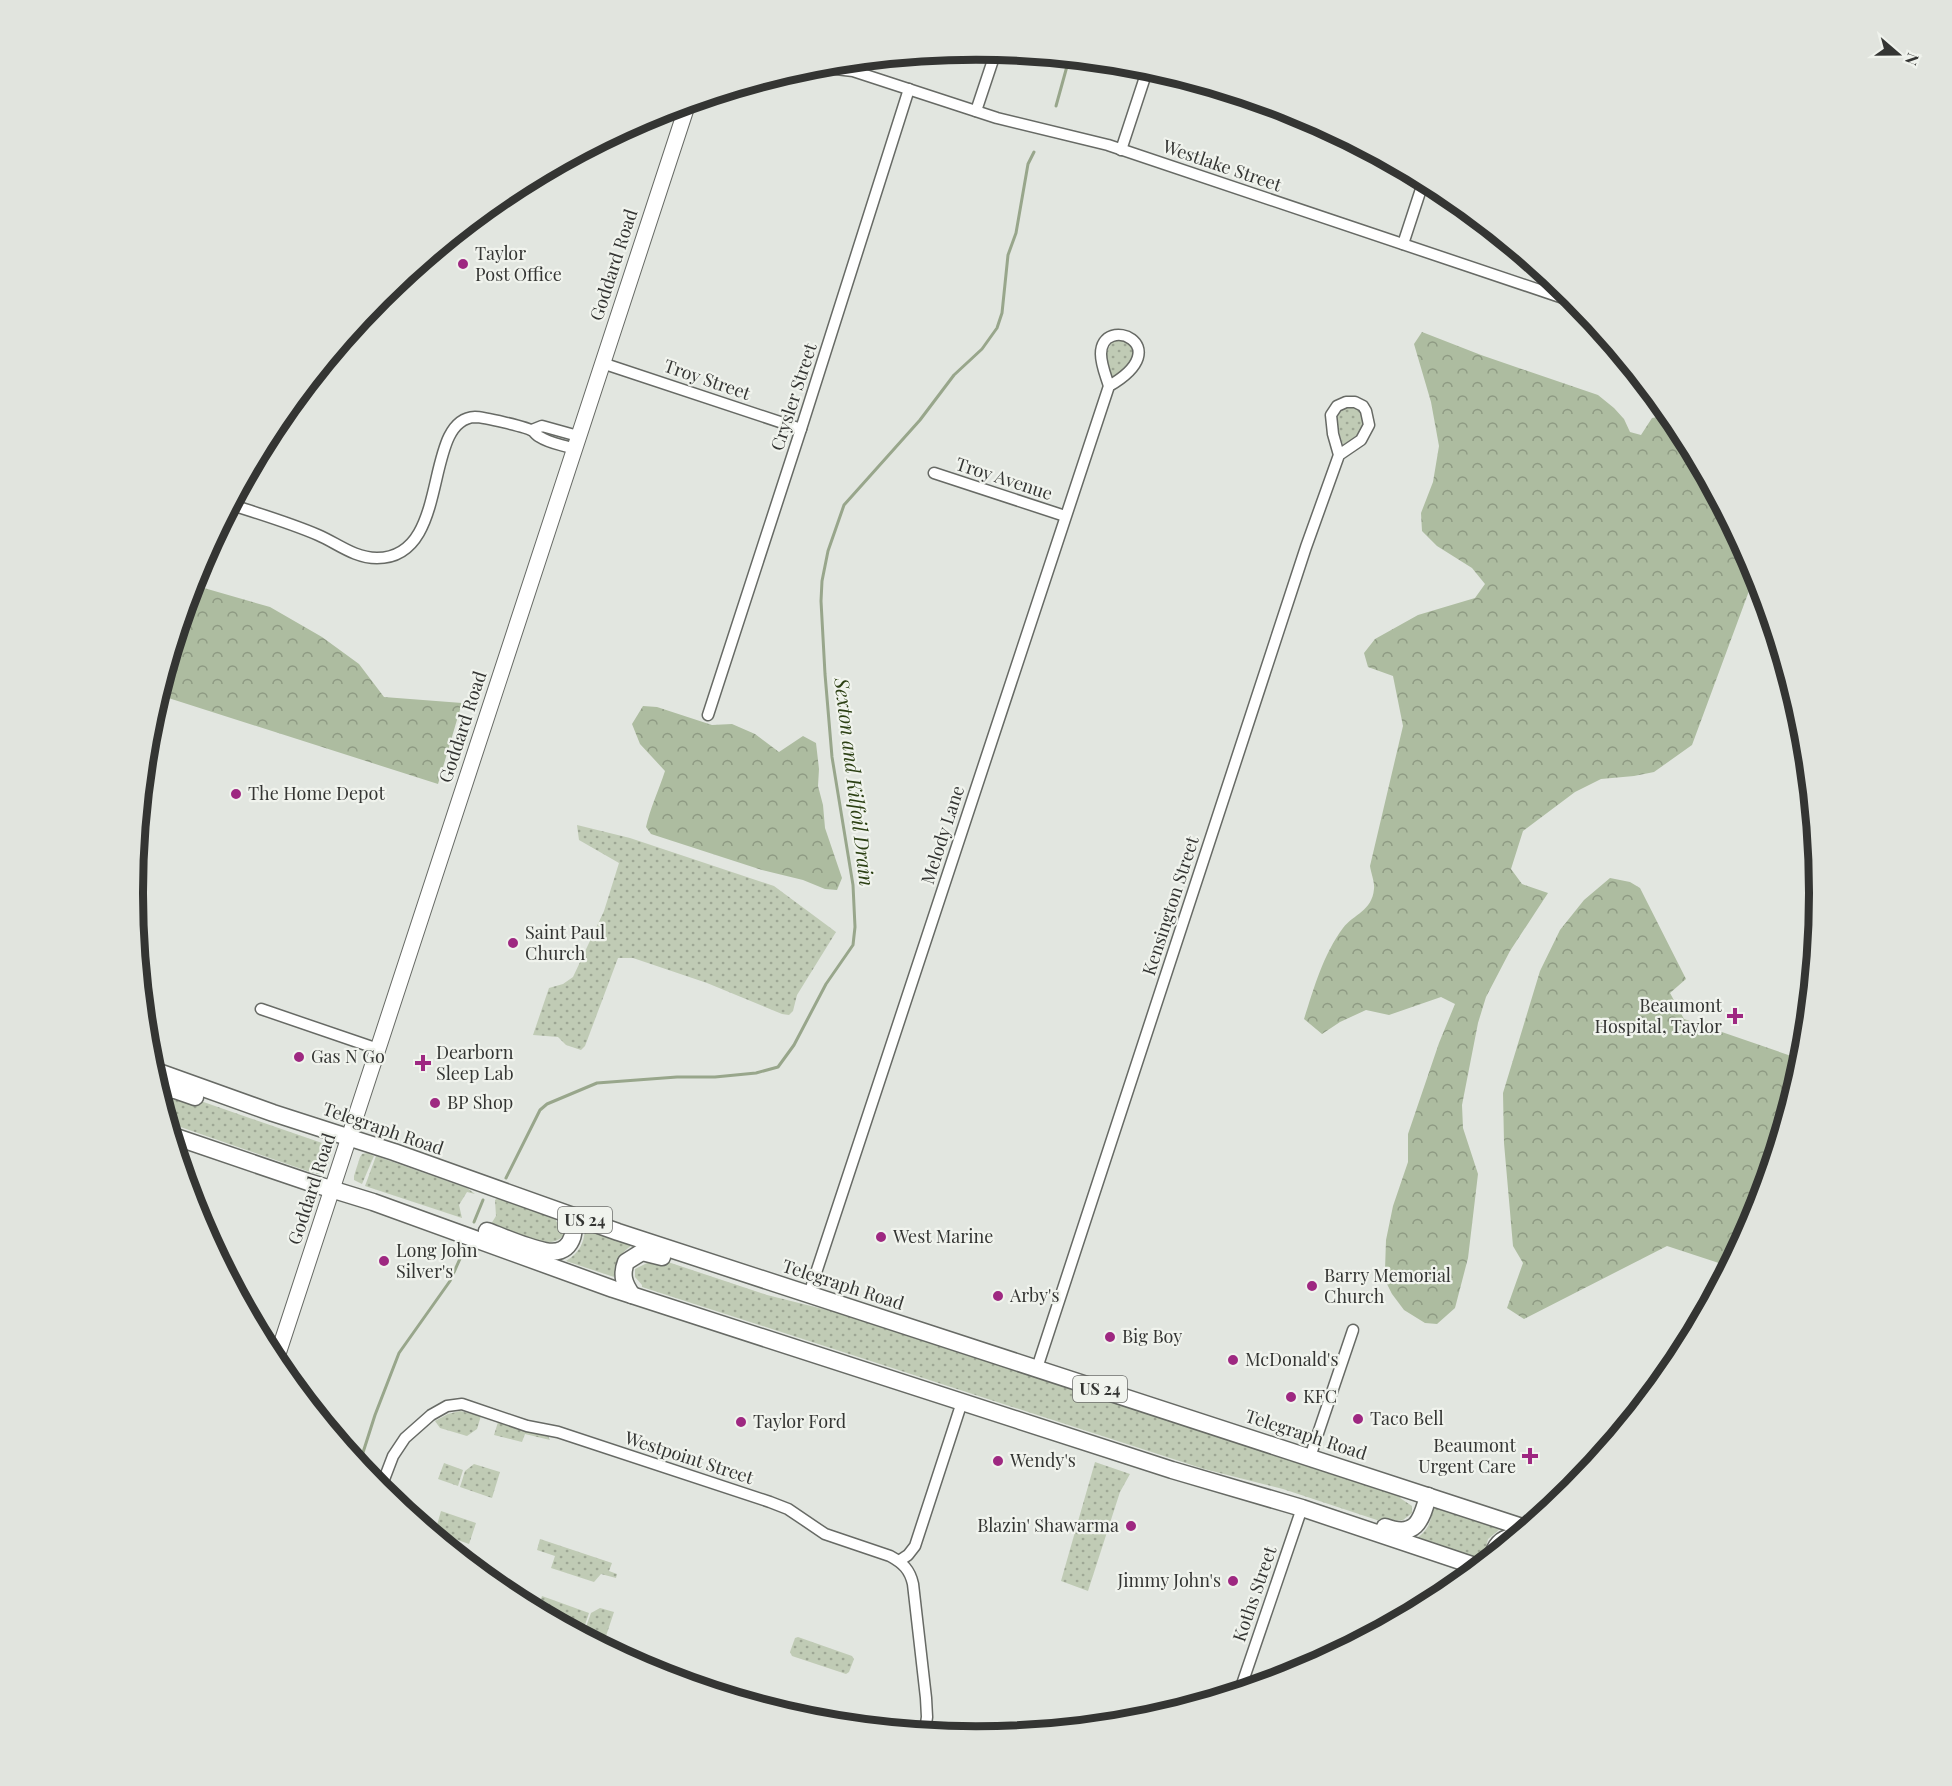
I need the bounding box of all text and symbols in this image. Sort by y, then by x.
north arrow [1868,24,1928,84]
text: N [1901,50,1924,69]
street label: Westlake Street [1159,133,1285,197]
street label: Goddard Road [584,205,643,324]
place label: Taylor Post Office [475,241,562,286]
marker: Taylor Post Office [456,257,470,271]
street label: Crysler Street [764,339,822,454]
street label: Troy Street [661,353,754,405]
street label: Troy Avenue [953,451,1056,505]
street label: Goddard Road [433,667,492,786]
water label: Sexton and Kilfoil Drain [829,675,882,888]
place label: The Home Depot [248,781,385,805]
street label: Melody Lane [915,782,969,887]
marker: The Home Depot [229,787,243,801]
street label: Kensington Street [1136,833,1204,978]
place label: Saint Paul Church [525,920,605,965]
marker: Saint Paul Church [506,936,520,950]
place label: Beaumont Hospital, Taylor [1595,993,1723,1038]
marker: Beaumont Hospital, Taylor [1726,1007,1744,1025]
place label: Dearborn Sleep Lab [436,1040,514,1085]
place label: Gas N Go [311,1044,385,1068]
marker: Gas N Go [292,1050,306,1064]
marker: Dearborn Sleep Lab [414,1054,432,1072]
place label: BP Shop [447,1090,513,1114]
street label: Telegraph Road [320,1096,448,1160]
marker: BP Shop [428,1096,442,1110]
street label: Goddard Road [282,1129,341,1248]
road number: US 24 [558,1207,612,1233]
place label: West Marine [892,1224,993,1248]
marker: West Marine [874,1230,888,1244]
place label: Long John Silver's [396,1238,478,1283]
street label: Telegraph Road [779,1253,908,1315]
marker: Long John Silver's [377,1254,391,1268]
place label: Barry Memorial Church [1324,1263,1451,1308]
marker: Barry Memorial Church [1305,1279,1319,1293]
place label: Arby's [1009,1283,1059,1307]
marker: Arby's [991,1289,1005,1303]
place label: Big Boy [1122,1324,1182,1348]
marker: Big Boy [1103,1330,1117,1344]
place label: McDonald's [1245,1347,1339,1371]
marker: McDonald's [1226,1353,1240,1367]
road number: US 24 [1073,1376,1127,1402]
place label: KFC [1303,1384,1337,1408]
marker: KFC [1284,1390,1298,1404]
street label: Telegraph Road [1242,1403,1371,1465]
place label: Taco Bell [1370,1406,1444,1430]
place label: Taylor Ford [753,1409,847,1433]
marker: Taco Bell [1351,1412,1365,1426]
marker: Taylor Ford [734,1415,748,1429]
street label: Westpoint Street [621,1425,757,1489]
place label: Beaumont Urgent Care [1418,1433,1517,1478]
marker: Beaumont Urgent Care [1521,1447,1539,1465]
place label: Wendy's [1009,1448,1076,1472]
marker: Wendy's [991,1454,1005,1468]
place label: Blazin' Shawarma [977,1513,1119,1537]
marker: Blazin' Shawarma [1124,1519,1138,1533]
street label: Koths Street [1227,1542,1282,1645]
place label: Jimmy John's [1116,1568,1221,1592]
marker: Jimmy John's [1226,1574,1240,1588]

